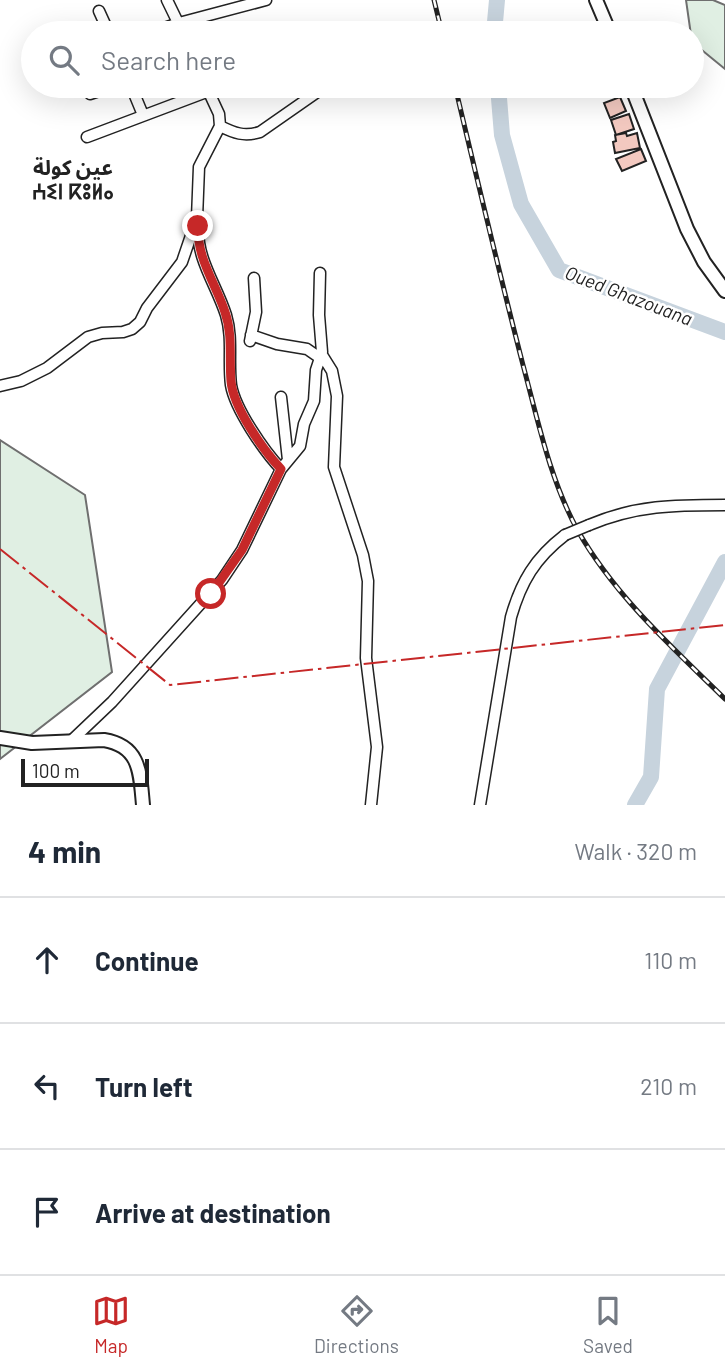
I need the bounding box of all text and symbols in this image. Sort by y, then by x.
search box [21,21,704,98]
icon: search [45,41,83,79]
text: Search here [101,44,236,75]
district label: عين كولة ⵄⵉⵏ ⴽⵓⵍⴰ [32,154,114,203]
route end [182,210,213,241]
water label: Oued Ghazouana [562,260,696,330]
route start [195,578,226,609]
scale bar [21,756,149,788]
text: 100 m [32,759,80,782]
text: 4 min [28,833,101,869]
text: Walk · 320 m [575,837,697,865]
icon: ahead [28,941,66,979]
text: Continue [95,945,199,976]
text: 110 m [644,946,697,974]
icon: left [28,1067,66,1105]
text: Turn left [95,1071,193,1102]
text: 210 m [640,1072,697,1100]
icon: arrive [28,1193,66,1231]
text: Arrive at destination [95,1197,331,1228]
tab: Map [92,1292,130,1357]
tab: Directions [314,1292,399,1357]
tab: Saved [583,1292,633,1357]

